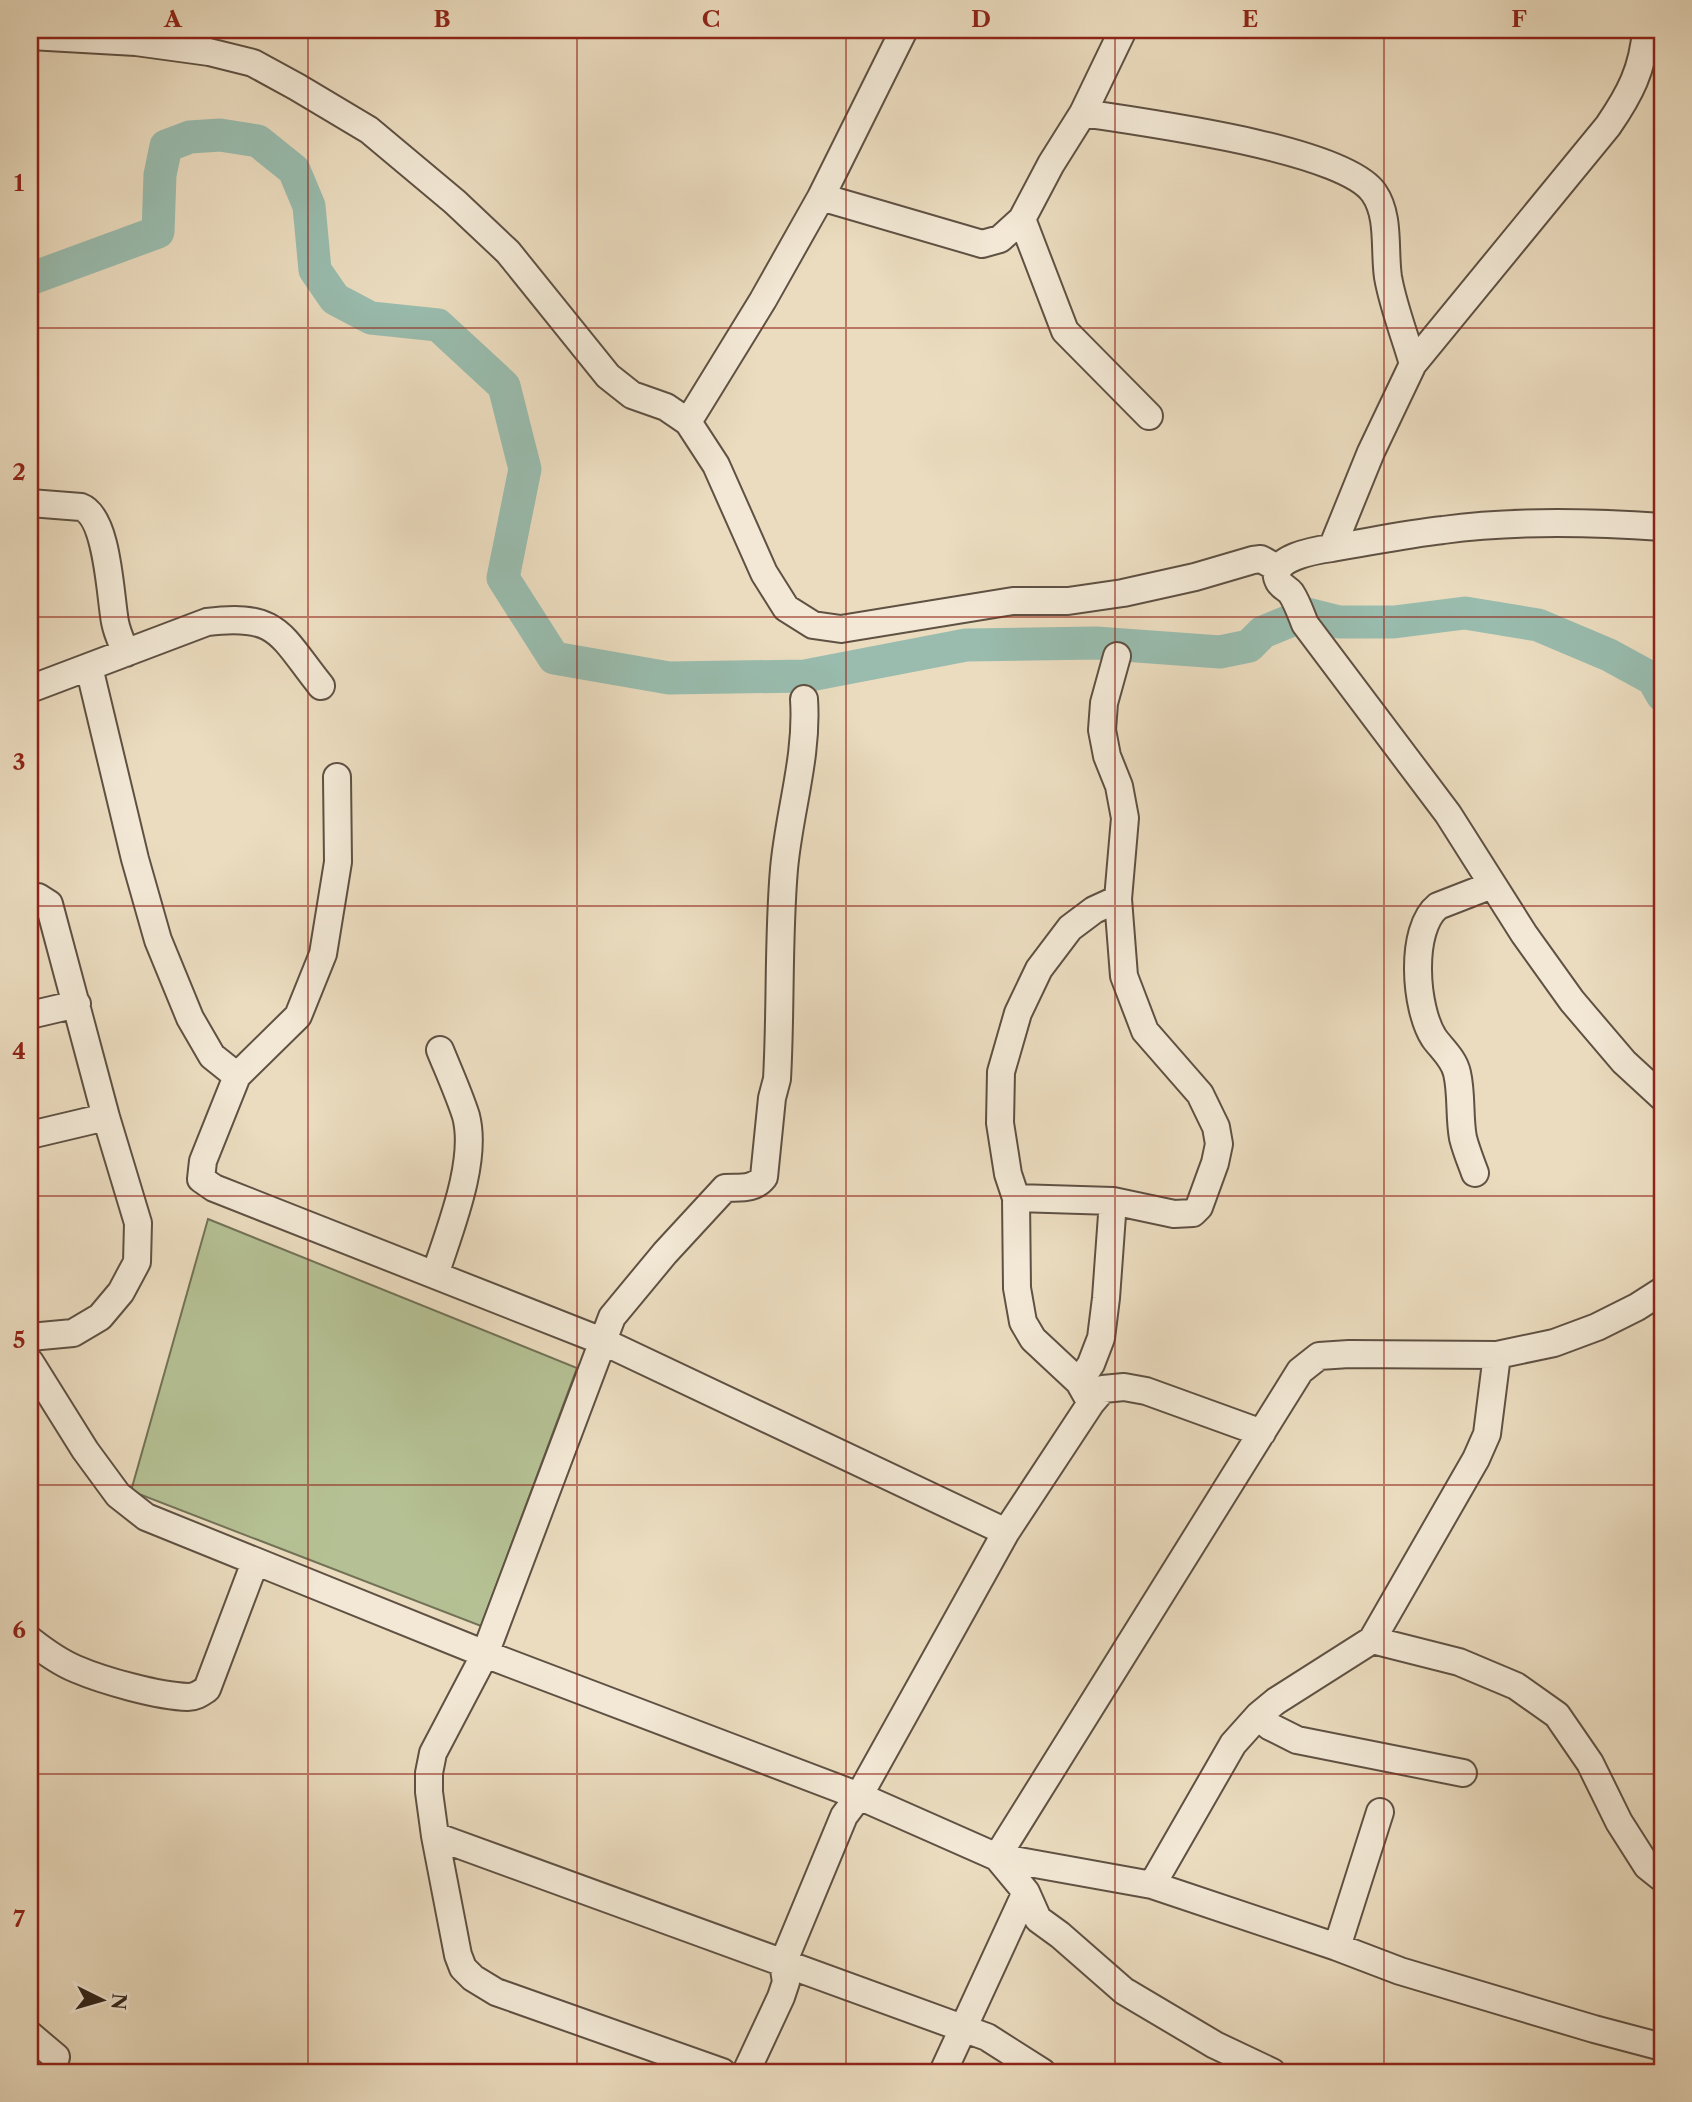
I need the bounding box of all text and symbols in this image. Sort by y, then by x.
text: A [163,5,183,33]
text: B [433,5,451,33]
text: C [702,5,720,33]
text: D [971,5,991,33]
text: E [1242,5,1258,33]
text: F [1511,5,1527,33]
text: 1 [14,169,25,197]
text: 2 [12,458,26,486]
text: 3 [13,748,26,776]
text: 4 [12,1037,26,1065]
text: 5 [13,1326,25,1354]
text: 6 [12,1616,26,1644]
text: 7 [13,1905,25,1933]
north arrow [66,1966,136,2036]
text: N [106,1992,131,2011]

